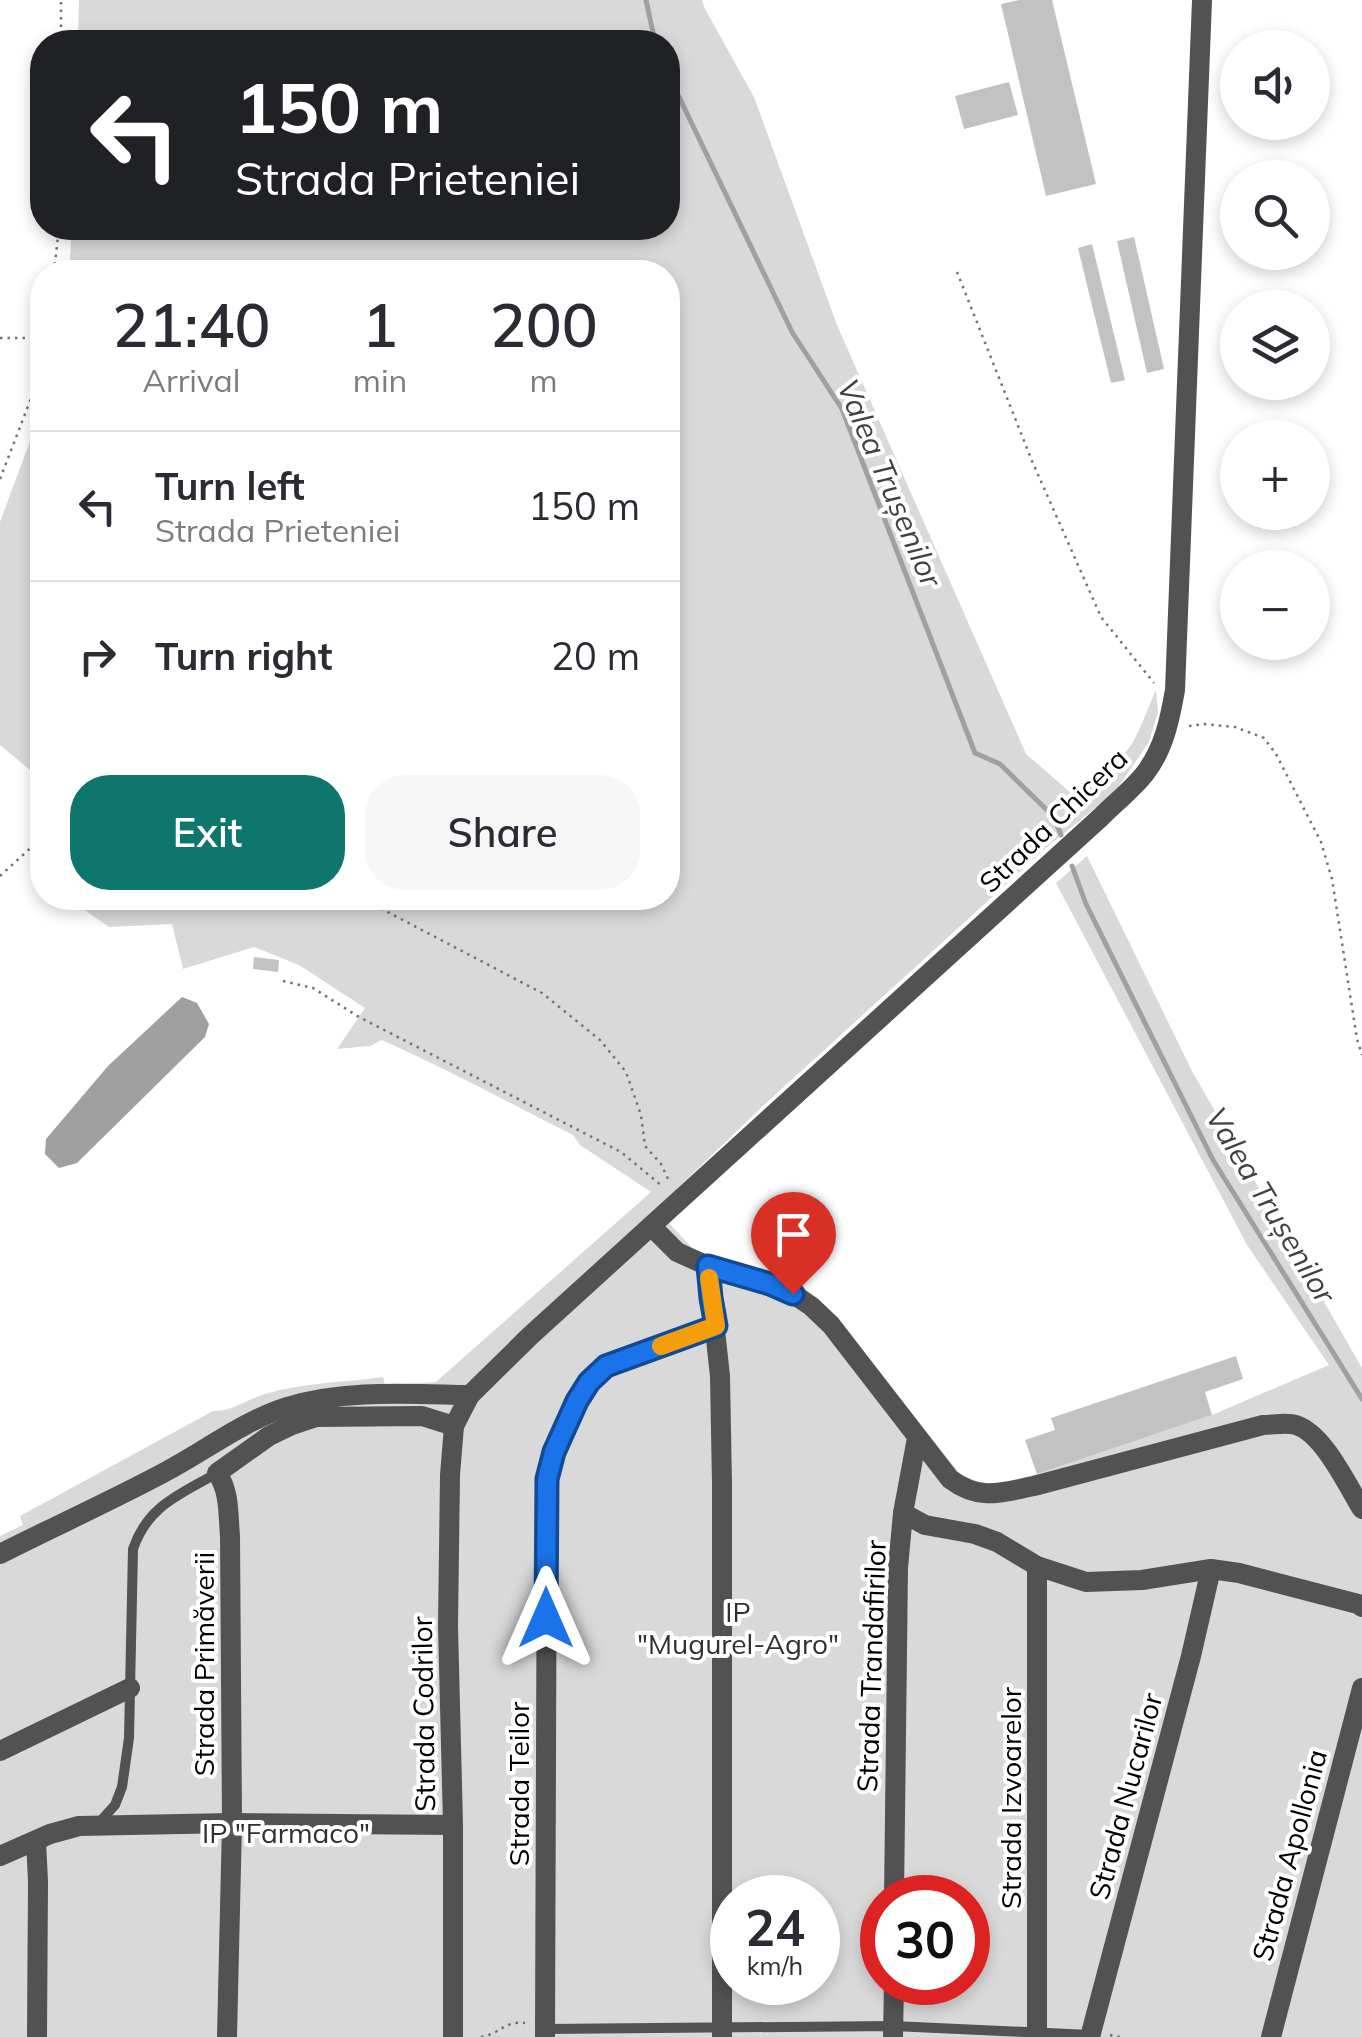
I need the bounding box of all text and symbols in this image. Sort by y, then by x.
map controls [1220,30,1330,660]
button: sound [1220,30,1330,140]
text: 150 m [235,63,443,151]
icon: left [70,70,200,200]
text: Strada Prieteniei [235,150,580,206]
button: search [1220,160,1330,270]
text: 21:40 [112,287,271,362]
text: 1 [362,287,398,362]
text: 200 [490,287,598,362]
button: layers [1220,290,1330,400]
text: Arrival [143,360,240,400]
text: min [353,360,407,400]
text: m [530,360,558,400]
water label: Valea Trușenilor [829,374,951,593]
button: + [1220,420,1330,530]
text: Turn left [155,462,305,510]
icon: left [70,479,125,534]
text: 150 m [528,482,640,530]
text: Strada Prieteniei [155,510,400,550]
button: − [1220,550,1330,660]
icon: right [70,629,125,684]
text: Turn right [155,632,332,680]
text: 20 m [551,632,640,680]
street label: Strada Chicera [972,740,1134,900]
button: Exit [70,775,345,890]
button: Share [365,775,640,890]
water label: Valea Trușenilor [1198,1100,1345,1311]
pin [751,1192,836,1295]
icon: arrive [766,1207,821,1262]
street label: Strada Trandafirilor [849,1539,893,1793]
street label: Strada Primăverii [186,1552,221,1776]
position arrow [494,1566,598,1670]
park label: IP "Mugurel-Agro" [637,1594,839,1661]
street label: Strada Codrilor [404,1615,442,1812]
street label: Strada Izvoarelor [993,1686,1028,1909]
street label: Strada Nucarilor [1081,1688,1170,1903]
street label: Strada Teilor [501,1701,536,1866]
street label: Strada Apollonia [1244,1745,1334,1965]
park label: IP "Farmaco" [202,1815,370,1850]
speed limit sign: 30 [860,1875,990,2005]
text: 24 [745,1896,805,1959]
text: km/h [747,1950,803,1981]

